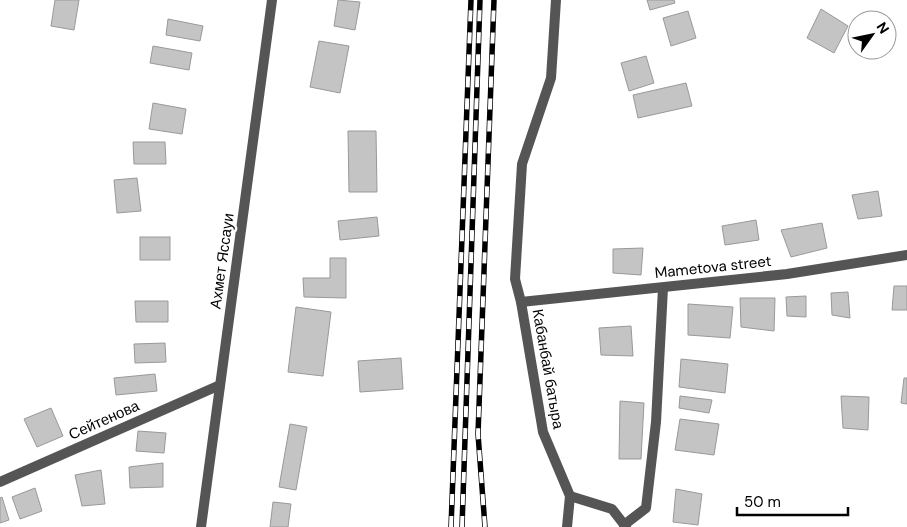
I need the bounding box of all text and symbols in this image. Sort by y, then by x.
north arrow [847,10,897,60]
text: N [873,19,893,37]
street label: Ахмет Яссауи [205,212,239,310]
street label: Mametova street [654,251,772,283]
street label: Кабанбай батыра [528,307,569,431]
street label: Сейтенова [66,395,143,444]
scale bar [737,484,848,516]
text: 50 m [744,492,781,512]

